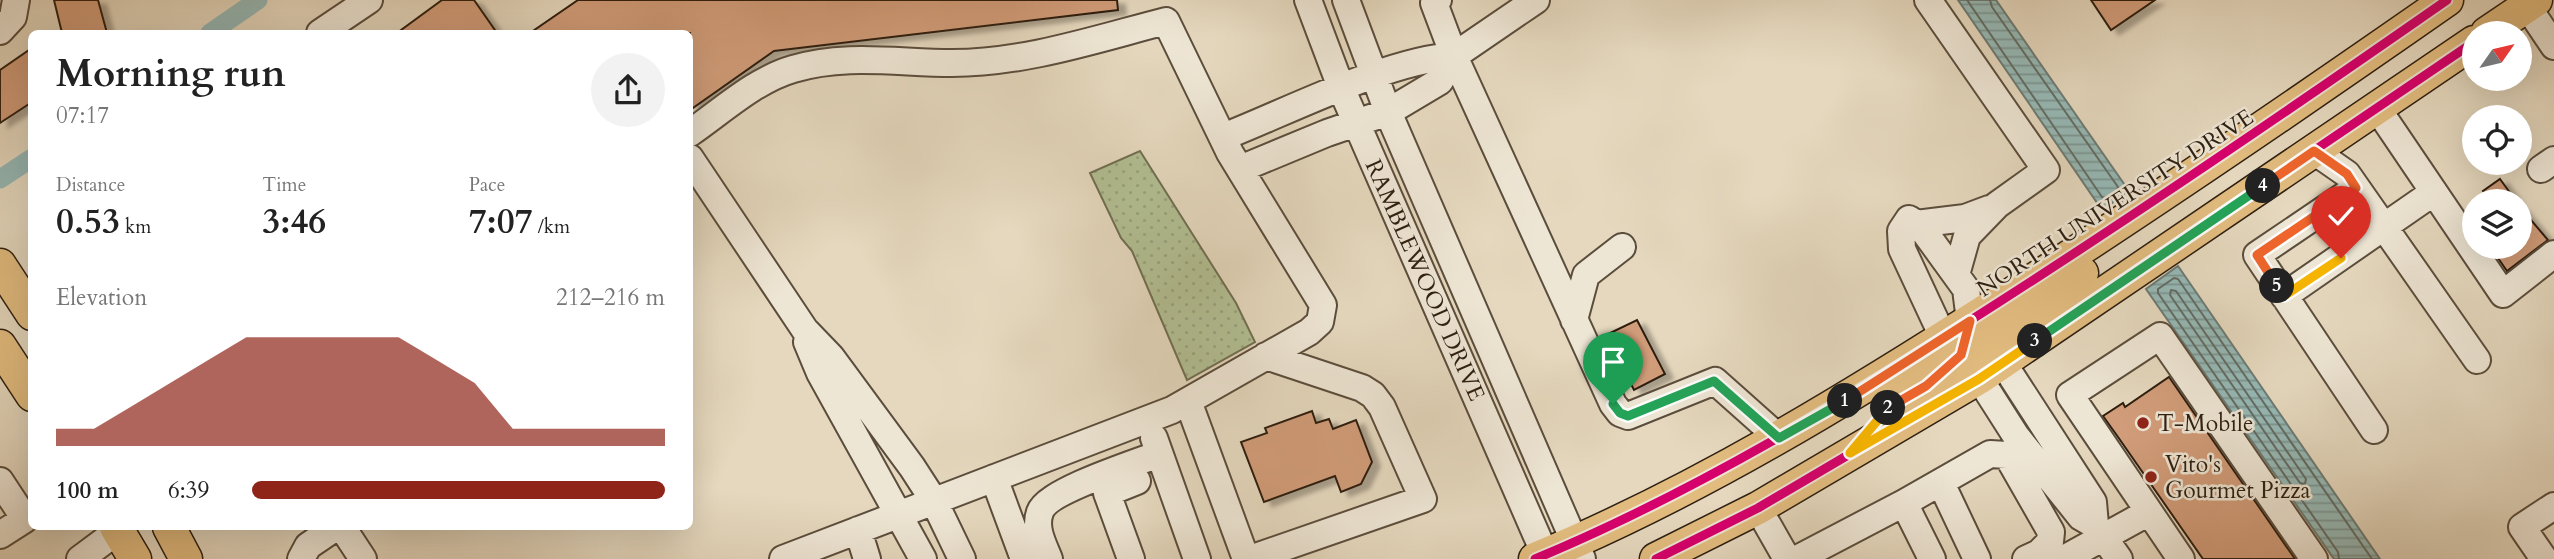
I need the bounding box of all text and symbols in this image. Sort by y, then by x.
north arrow [2462,21,2532,91]
map controls [2462,21,2532,259]
text: Morning run [56,48,286,100]
button: share [591,53,665,127]
text: 07:17 [56,100,109,131]
street label: NORTH UNIVERSITY DRIVE [1971,102,2259,304]
button: locate [2462,105,2532,175]
street label: RAMBLEWOOD DRIVE [1358,154,1492,406]
pin: 4 [2246,168,2280,204]
text: Distance [56,172,125,198]
text: Time [262,172,306,198]
text: Pace [469,172,505,198]
text: 4 [2258,172,2267,198]
pin [2311,186,2371,258]
button: layers [2462,189,2532,259]
icon: check [2322,197,2360,235]
text: 0.53 [56,198,120,246]
text: 3:46 [262,198,326,246]
text: 7:07 [469,198,533,246]
text: km [120,214,151,240]
text: /km [533,214,570,240]
pin: 5 [2260,268,2294,304]
text: 5 [2272,272,2281,298]
text: Elevation [56,282,147,313]
text: 212–216 m [556,282,665,313]
pin: 3 [2018,324,2052,358]
text: 3 [2030,327,2039,353]
pin [1583,332,1643,404]
icon: arrive [1594,343,1632,381]
pin: 1 [1828,384,1862,418]
text: 1 [1840,387,1849,413]
pin: 2 [1870,390,1906,426]
text: 2 [1883,394,1892,420]
place label: T-Mobile [2157,408,2253,439]
marker: T-Mobile [2135,415,2151,431]
place label: Vito's Gourmet Pizza [2165,449,2311,506]
marker: Vito's Gourmet Pizza [2143,469,2159,485]
text: 100 m [56,475,119,506]
text: 6:39 [168,475,209,506]

